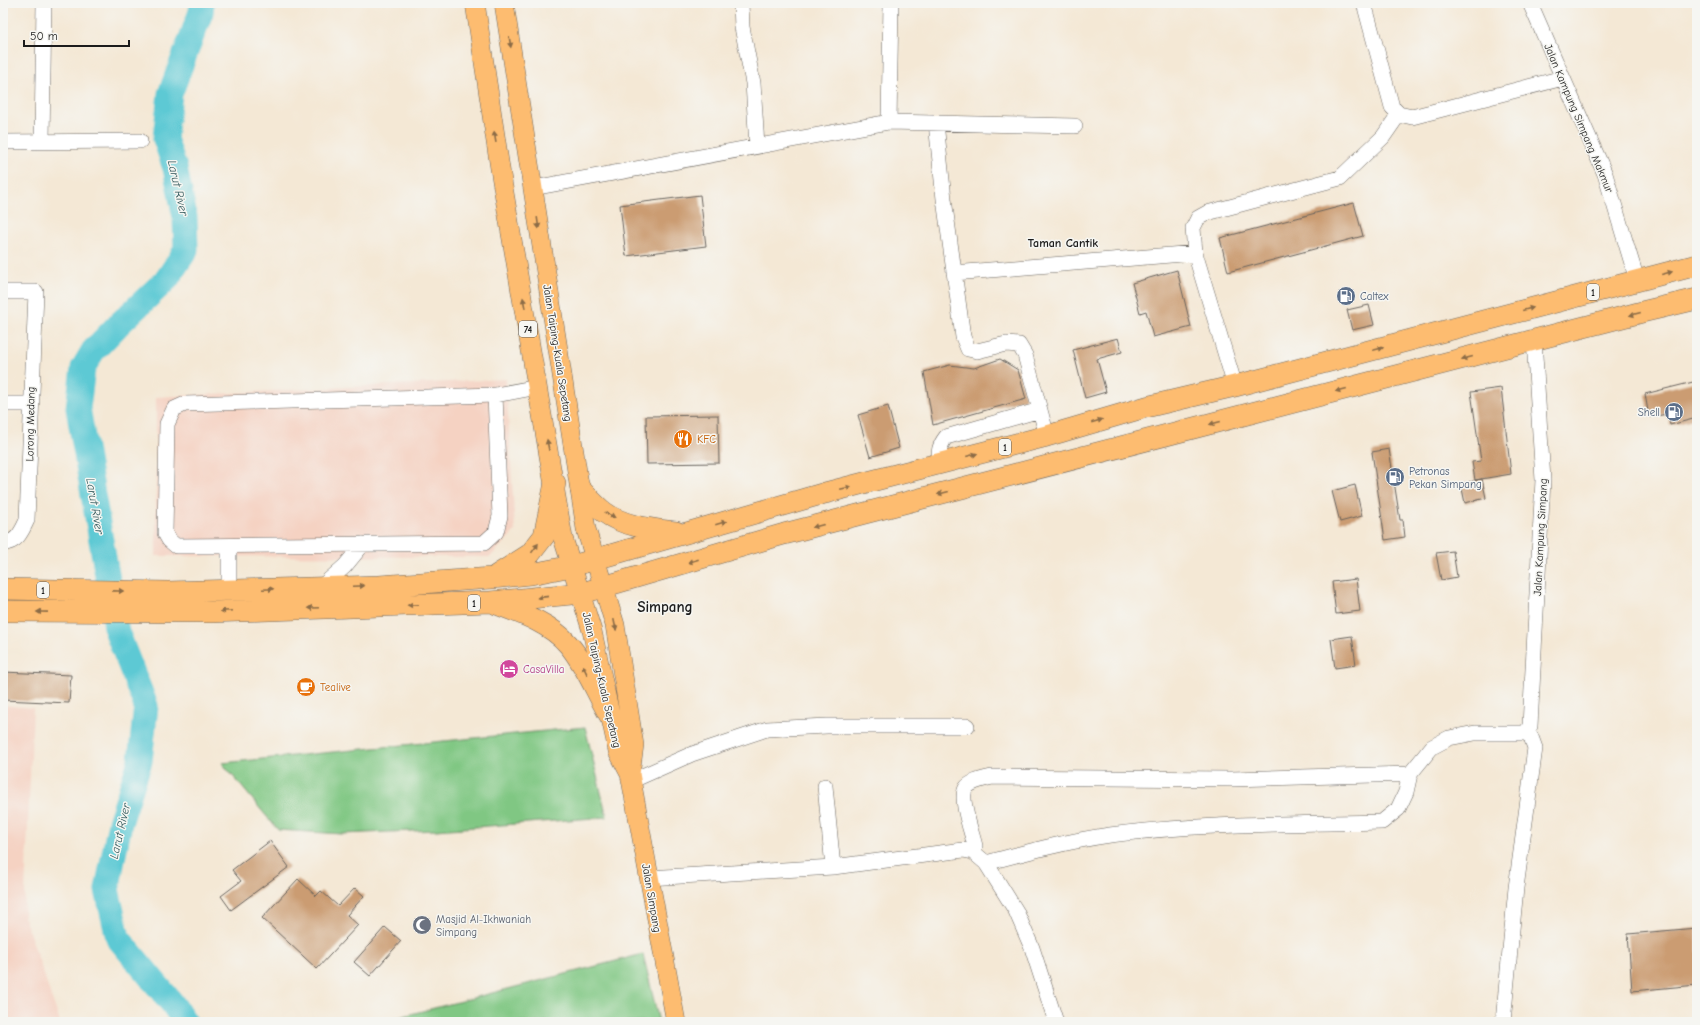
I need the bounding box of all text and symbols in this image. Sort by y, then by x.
scale bar [24,22,129,48]
text: 50 m [30,29,58,43]
one-way arrow [507,35,513,48]
street label: Jalan Kampung Simpang Makmur [1541,42,1616,195]
one-way arrow [492,131,498,143]
water label: Larut River [165,159,191,218]
one-way arrow [535,216,541,229]
district label: Taman Cantik [1028,236,1098,250]
one-way arrow [1661,269,1673,275]
street label: Jalan Taiping-Kuala Sepetang [540,284,575,423]
road number: 1 [1587,284,1599,300]
fuel station icon: Caltex [1335,285,1357,307]
place label: Caltex [1360,290,1389,303]
one-way arrow [520,297,526,309]
one-way arrow [1522,306,1534,312]
one-way arrow [1629,311,1641,317]
road number: 74 [519,321,537,337]
one-way arrow [1372,345,1385,351]
one-way arrow [1461,355,1473,361]
street label: Lorong Medang [23,386,38,462]
one-way arrow [1335,387,1347,393]
fuel station icon: Shell [1663,401,1685,423]
place label: Shell [1638,406,1660,419]
one-way arrow [1091,418,1103,424]
one-way arrow [1209,420,1221,426]
restaurant icon: KFC [672,428,694,450]
place label: KFC [697,433,716,446]
one-way arrow [545,439,551,451]
road number: 1 [999,439,1011,455]
one-way arrow [965,452,978,458]
place label: Petronas Pekan Simpang [1409,465,1482,491]
fuel station icon: Petronas Pekan Simpang [1384,466,1406,488]
water label: Larut River [83,477,107,536]
street label: Jalan Kampung Simpang [1531,478,1550,596]
one-way arrow [840,485,852,491]
one-way arrow [937,490,949,496]
one-way arrow [605,512,616,518]
one-way arrow [715,520,727,526]
one-way arrow [811,523,824,529]
one-way arrow [531,543,539,554]
one-way arrow [687,558,699,564]
road number: 1 [37,582,49,598]
one-way arrow [353,583,365,590]
one-way arrow [262,586,275,592]
one-way arrow [112,588,125,594]
one-way arrow [537,594,549,600]
road number: 1 [468,595,480,611]
district label: Simpang [637,598,693,616]
one-way arrow [406,602,419,608]
one-way arrow [306,605,319,611]
one-way arrow [219,608,232,614]
one-way arrow [35,609,48,615]
street label: Jalan Taiping-Kuala Sepetang [580,611,623,749]
one-way arrow [613,619,619,631]
hotel icon: CasaVilla [498,658,520,680]
place label: CasaVilla [523,663,565,676]
one-way arrow [582,664,588,675]
cafe icon: Tealive [295,676,317,698]
place label: Tealive [320,681,351,694]
water label: Larut River [107,801,133,860]
street label: Jalan Simpang [639,863,664,934]
place label: Masjid Al-Ikhwaniah Simpang [436,913,531,939]
mosque icon: Masjid Al-Ikhwaniah Simpang [411,914,433,936]

